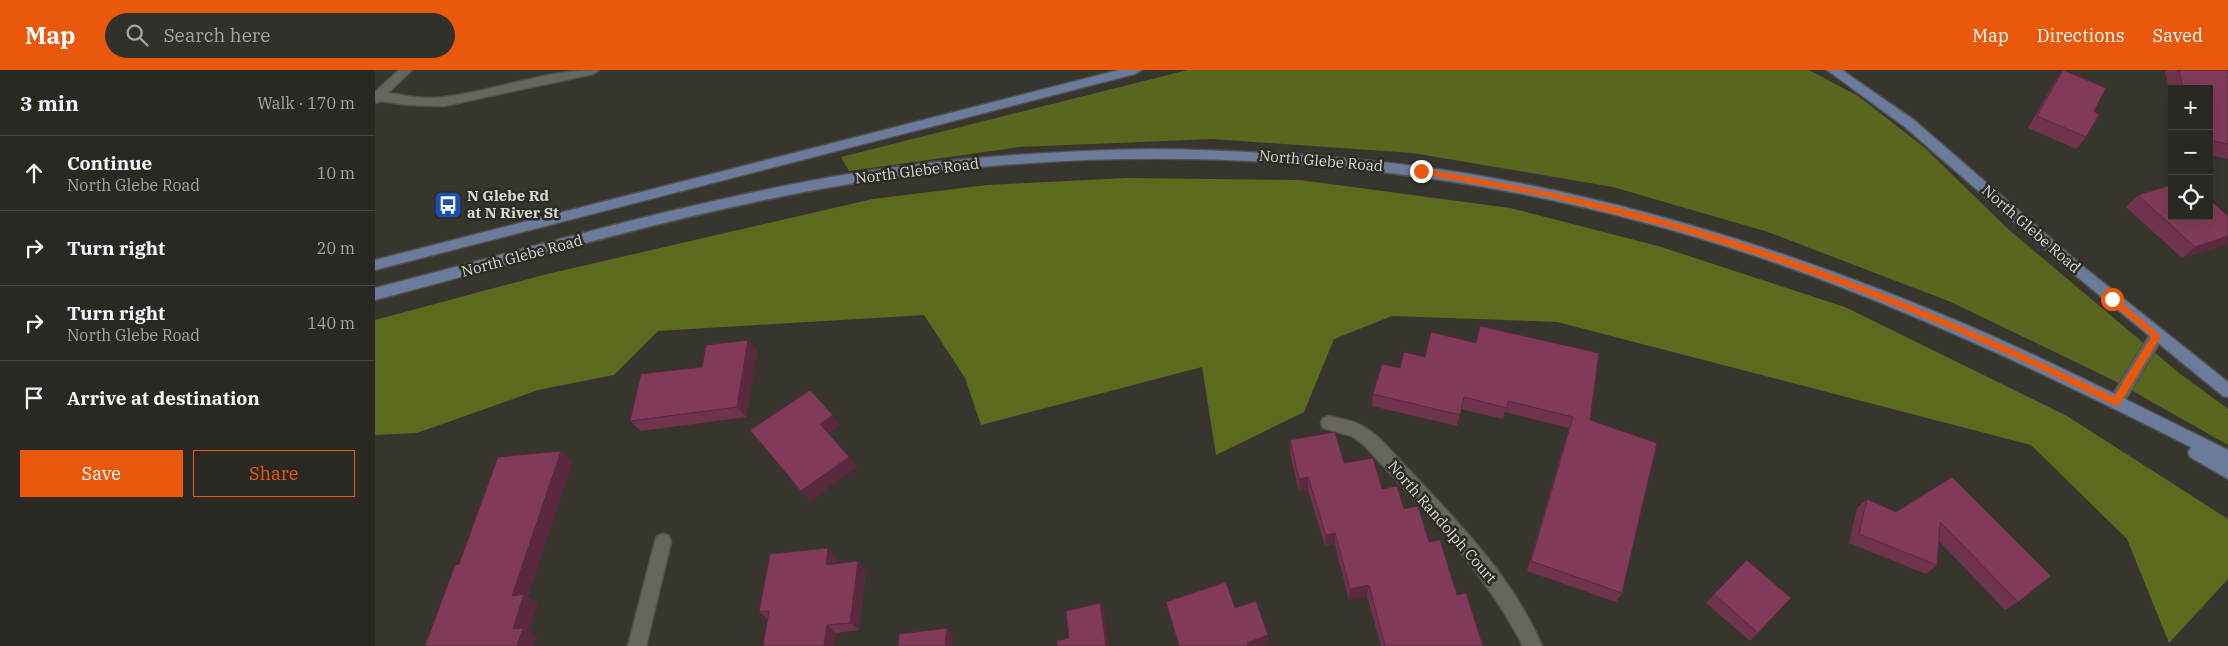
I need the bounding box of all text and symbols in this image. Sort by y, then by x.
search box [105,13,455,58]
text: Map [25,19,75,51]
icon: search [123,21,151,49]
text: Search here [163,23,270,47]
text: Map [1972,24,2009,47]
text: Directions [2037,24,2125,47]
text: Saved [2153,24,2203,47]
map controls [2168,85,2213,220]
button: + [2168,85,2213,130]
text: 3 min [20,89,79,117]
text: Walk · 170 m [257,93,355,113]
button: − [2168,130,2213,175]
street label: North Glebe Road [1258,146,1384,175]
text: Continue [67,151,152,175]
street label: North Glebe Road [854,153,980,188]
icon: ahead [20,159,48,187]
route end [1410,160,1433,183]
text: 10 m [317,163,355,183]
text: North Glebe Road [67,175,200,195]
button: locate [2168,175,2213,220]
street label: North Glebe Road [1978,181,2085,277]
place label: N Glebe Rd at N River St [467,186,559,222]
bus stop icon: N Glebe Rd at N River St [433,190,463,220]
street label: North Glebe Road [459,230,585,281]
icon: right [20,234,48,262]
text: Turn right [67,236,165,260]
text: 20 m [317,238,355,258]
route start [2101,288,2124,311]
text: Turn right [67,301,165,325]
icon: right [20,309,48,337]
text: 140 m [307,313,355,333]
text: North Glebe Road [67,325,200,345]
icon: arrive [20,384,48,412]
text: Arrive at destination [67,386,260,410]
button: Save [20,450,183,497]
button: Share [193,450,355,497]
street label: North Randolph Court [1384,456,1501,587]

